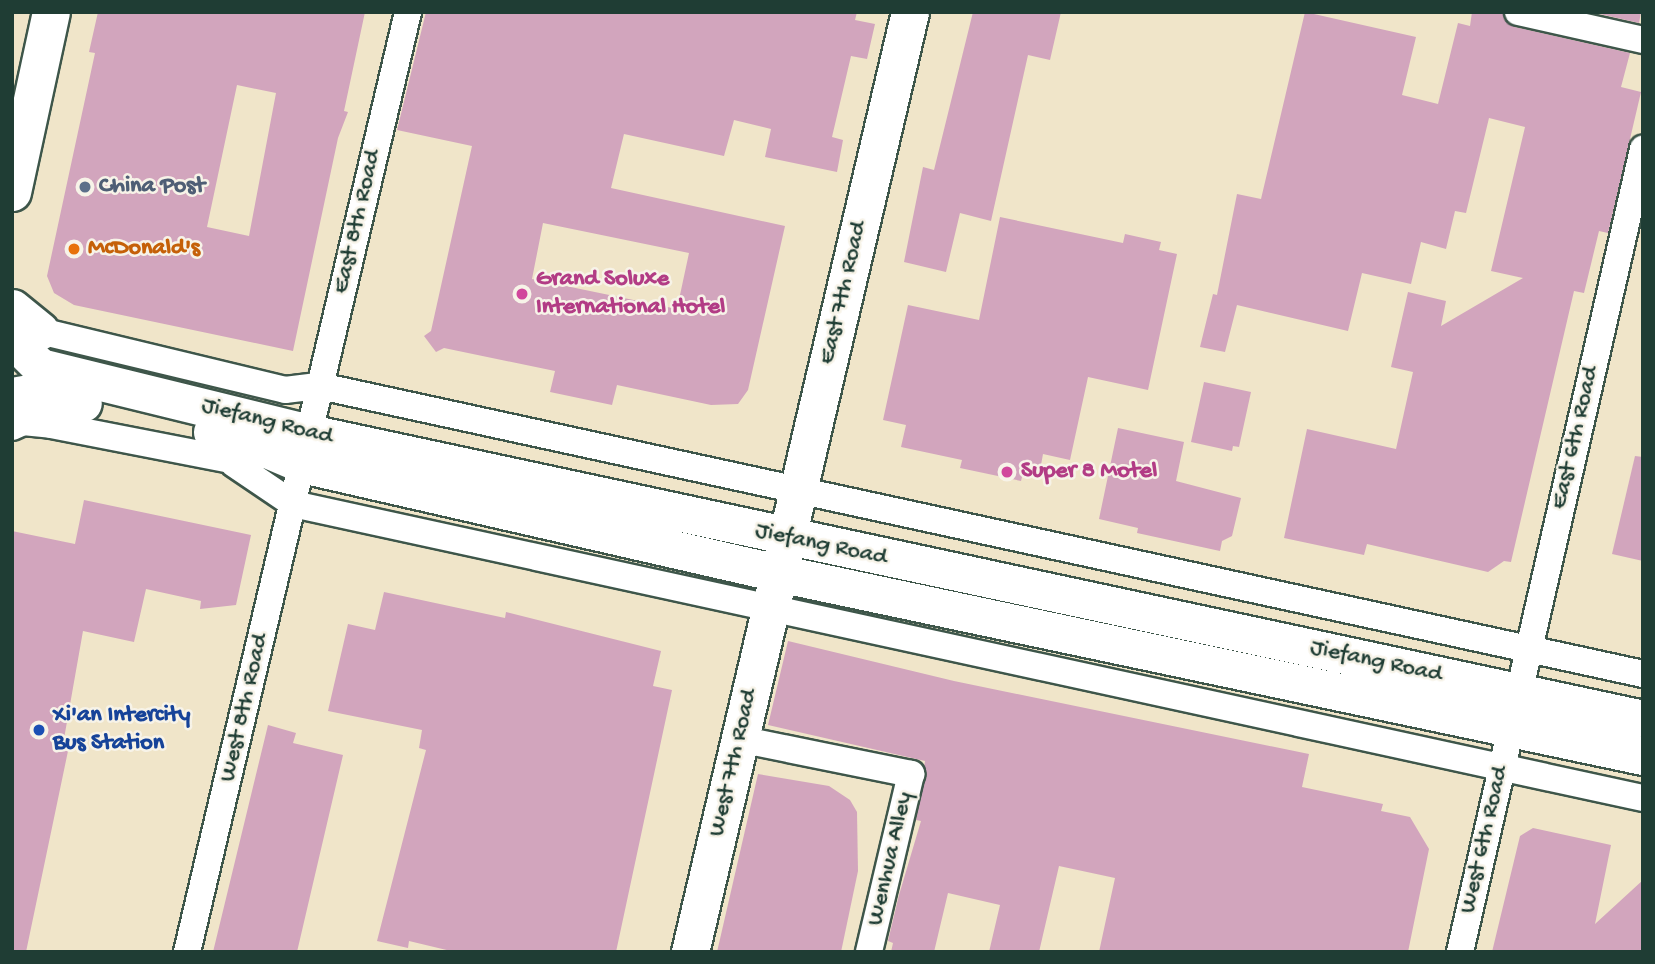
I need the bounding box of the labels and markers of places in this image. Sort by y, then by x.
place label: China Post [99,173,205,201]
marker: China Post [77,179,93,195]
place label: McDonald's [88,235,200,263]
marker: McDonald's [66,241,82,257]
place label: Grand Soluxe International Hotel [536,266,725,322]
marker: Grand Soluxe International Hotel [514,286,530,302]
place label: Super 8 Motel [1021,458,1157,486]
marker: Super 8 Motel [999,464,1015,480]
place label: Xi'an Intercity Bus Station [53,702,190,758]
marker: Xi'an Intercity Bus Station [31,722,47,738]

